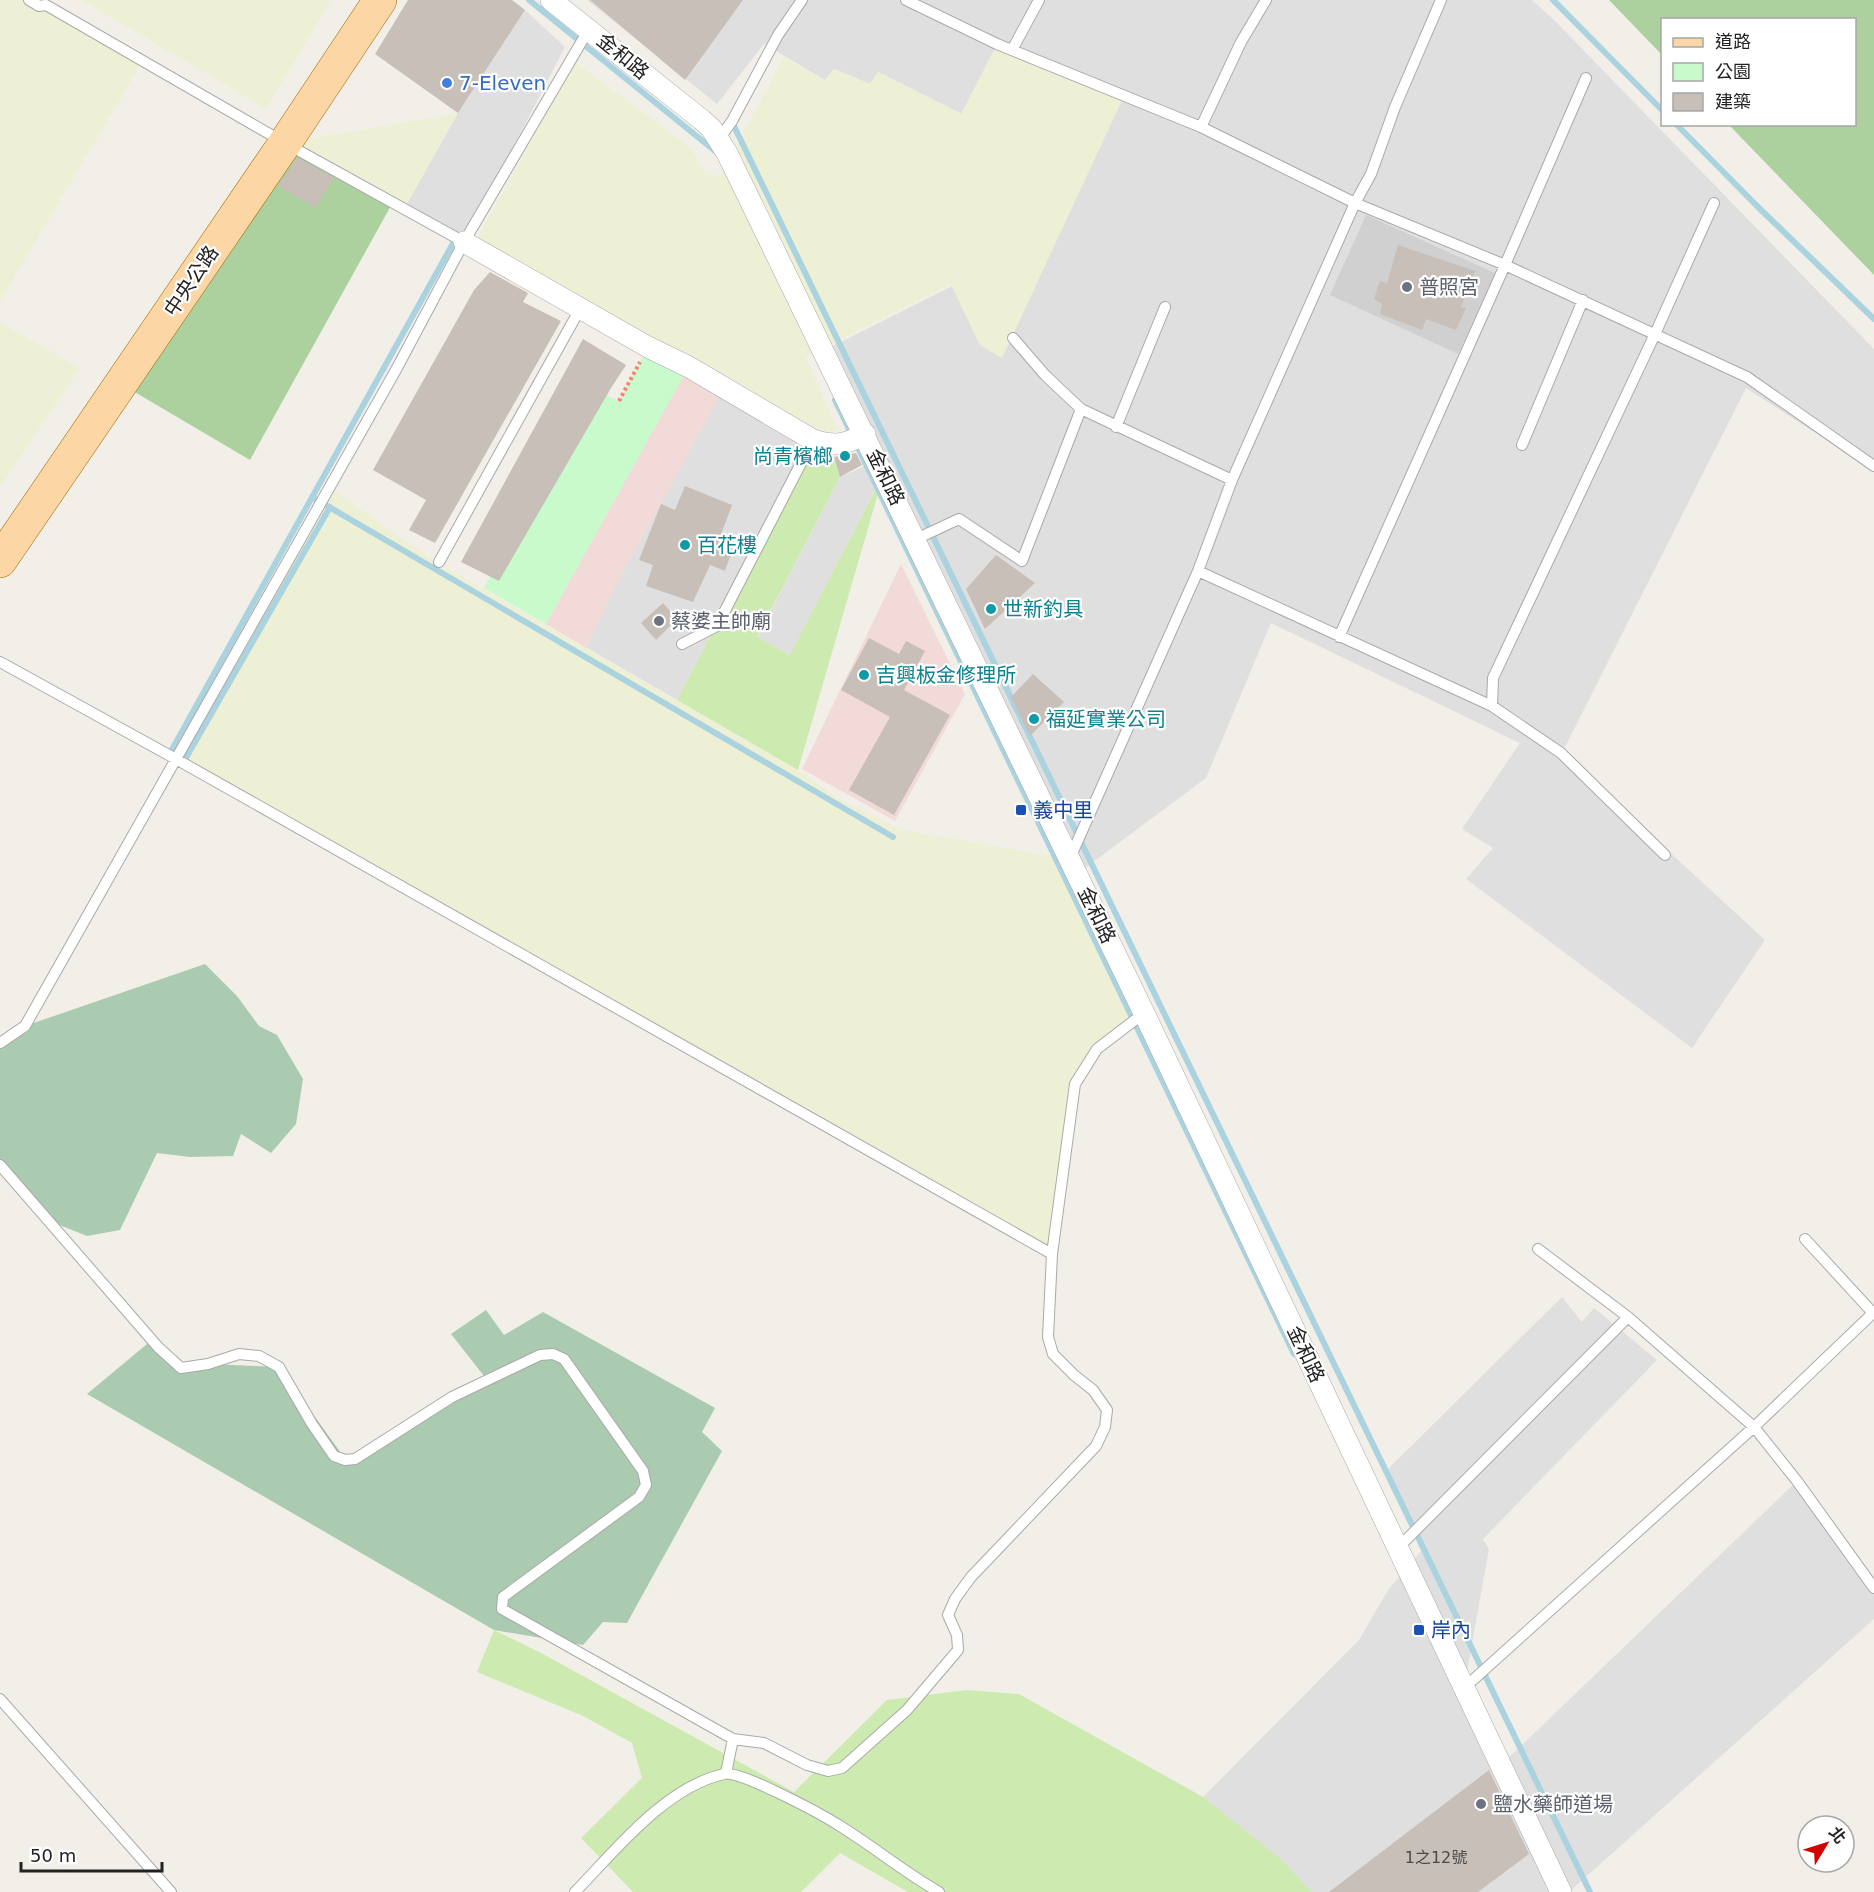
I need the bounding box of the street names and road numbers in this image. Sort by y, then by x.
street label: 金和路 [592,28,654,84]
street label: 中央公路 [159,241,223,321]
street label: 金和路 [862,445,910,509]
street label: 金和路 [1073,883,1121,947]
street label: 金和路 [1282,1322,1330,1386]

